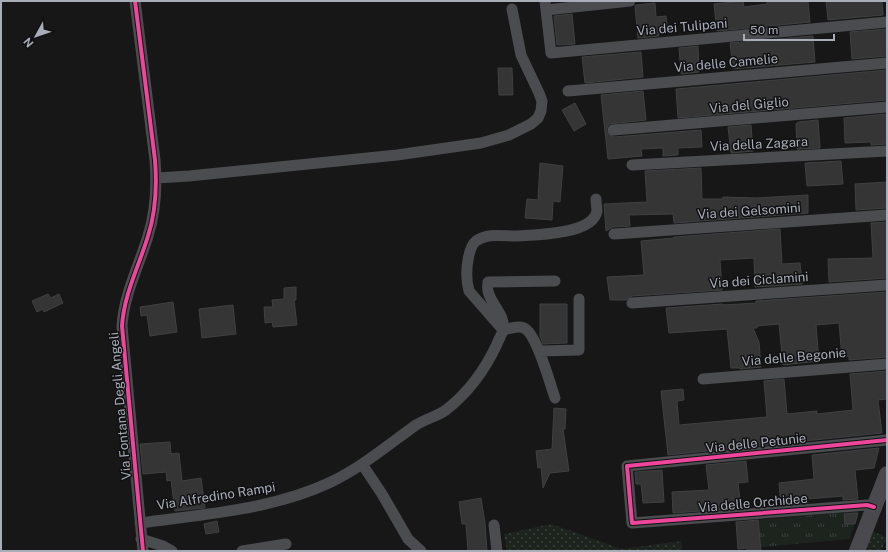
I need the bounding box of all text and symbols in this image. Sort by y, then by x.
north arrow [16,16,56,56]
street label: Via dei Tulipani [636,16,728,38]
scale bar [744,16,834,42]
text: 50 m [750,23,778,37]
text: N [21,35,36,50]
street label: Via delle Camelie [673,51,779,75]
street label: Via del Giglio [709,94,789,116]
street label: Via della Zagara [710,134,808,154]
street label: Via dei Gelsomini [697,200,801,222]
street label: Via dei Ciclamini [709,269,809,291]
street label: Via Fontana Degli Angeli [106,332,134,480]
street label: Via delle Begonie [741,345,847,369]
street label: Via delle Petunie [705,430,807,456]
street label: Via Alfredino Rampi [156,479,276,513]
street label: Via delle Orchidee [698,491,808,515]

